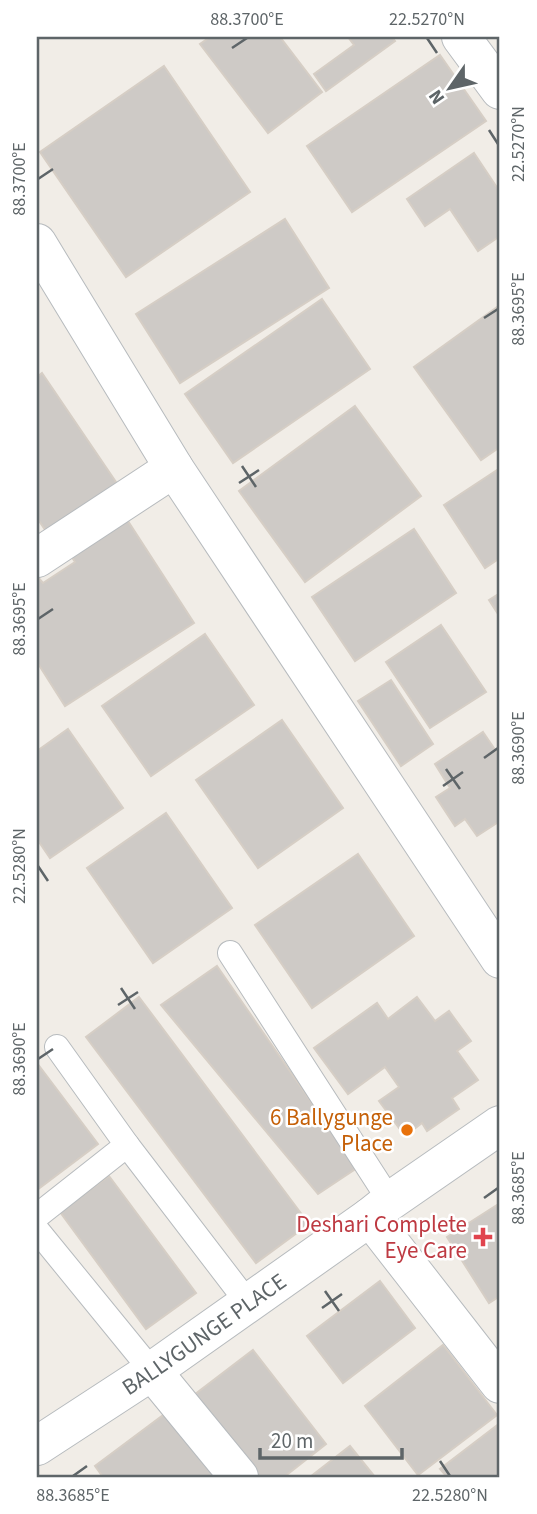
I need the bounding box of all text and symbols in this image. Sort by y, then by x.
text: 88.3700°E [210,7,284,32]
text: 22.5270°N [389,7,465,32]
north arrow [414,52,484,122]
text: N [422,84,452,109]
text: 22.5270°N [506,106,531,182]
text: 88.3700°E [7,142,32,216]
text: 88.3695°E [506,272,531,346]
text: 88.3695°E [7,582,32,656]
text: 88.3690°E [506,711,531,785]
text: 22.5280°N [7,828,32,904]
text: 88.3690°E [7,1022,32,1096]
place label: 6 Ballygunge Place [270,1101,393,1160]
marker: 6 Ballygunge Place [399,1122,415,1138]
text: 88.3685°E [506,1151,531,1225]
place label: Deshari Complete Eye Care [296,1208,467,1267]
marker: Deshari Complete Eye Care [473,1227,493,1247]
street label: BALLYGUNGE PLACE [115,1265,293,1403]
scale bar [260,1416,402,1460]
text: 20 m [271,1426,313,1456]
text: 88.3685°E [36,1483,110,1508]
text: 22.5280°N [412,1483,488,1508]

